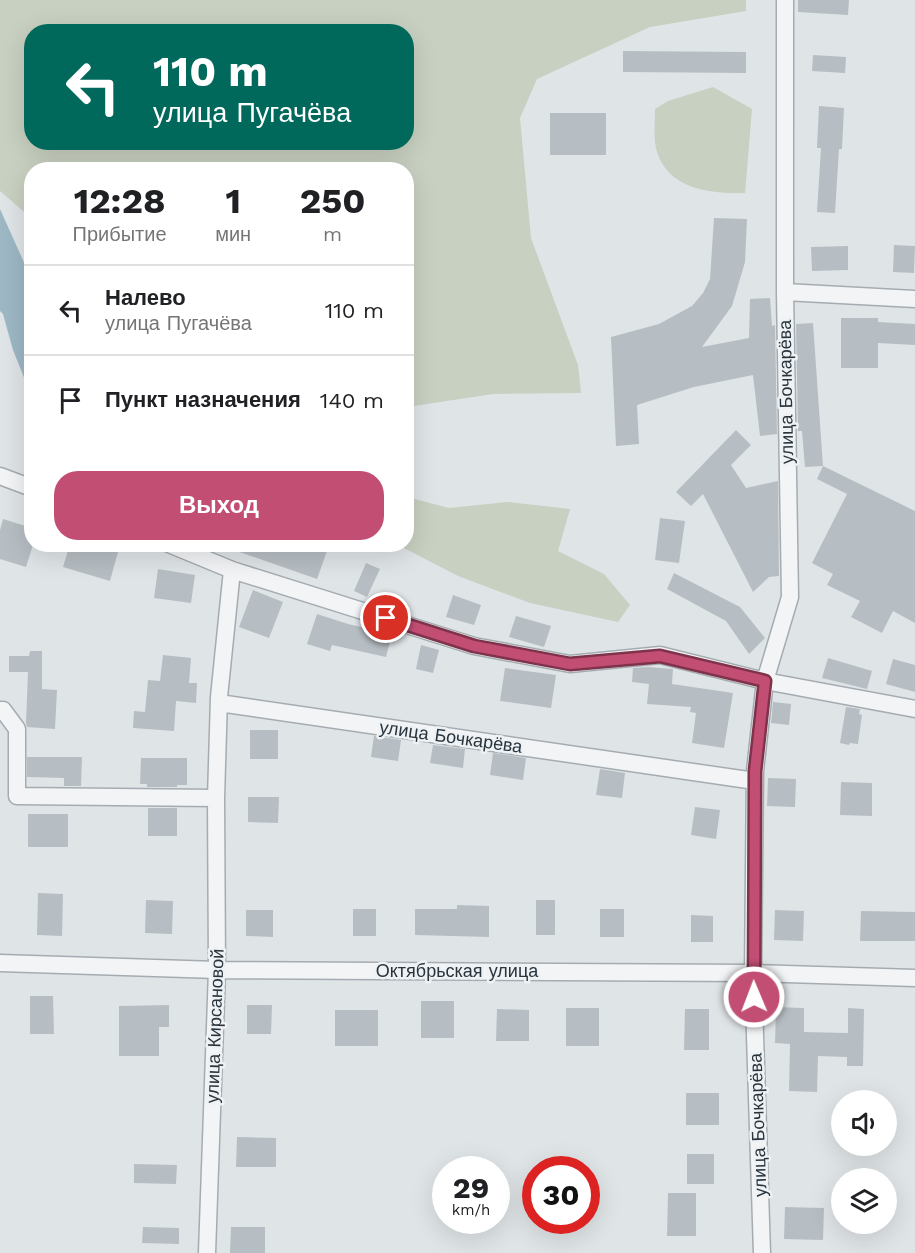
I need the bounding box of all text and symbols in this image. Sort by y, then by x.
text: 110 m [153,47,268,96]
icon: left [54,48,132,126]
text: улица Пугачёва [153,97,351,129]
text: 12:28 [74,180,166,222]
text: 1 [225,180,241,222]
text: 250 [300,180,365,222]
text: Прибытие [73,222,167,246]
text: мин [215,222,251,246]
text: m [323,222,342,246]
text: Налево [105,285,186,310]
icon: left [54,294,87,327]
text: 110 m [325,298,384,323]
text: улица Пугачёва [105,311,252,335]
street label: улица Бочкарёва [774,319,797,464]
icon: arrive [54,384,87,417]
text: Пункт назначения [105,387,301,412]
text: 140 m [320,388,384,413]
button: Выход [54,471,384,540]
pin [360,592,411,643]
icon: arrive [369,601,402,634]
street label: улица Бочкарёва [378,716,525,757]
street label: улица Кирсановой [201,948,228,1104]
street label: Октябрьская улица [376,960,539,981]
position arrow [722,965,786,1029]
street label: улица Бочкарёва [744,1052,771,1197]
map controls [831,1090,897,1234]
button: sound [831,1090,897,1156]
speed limit sign: 30 [522,1156,600,1234]
button: layers [831,1168,897,1234]
text: 29 [453,1170,489,1205]
text: km/h [452,1201,490,1219]

